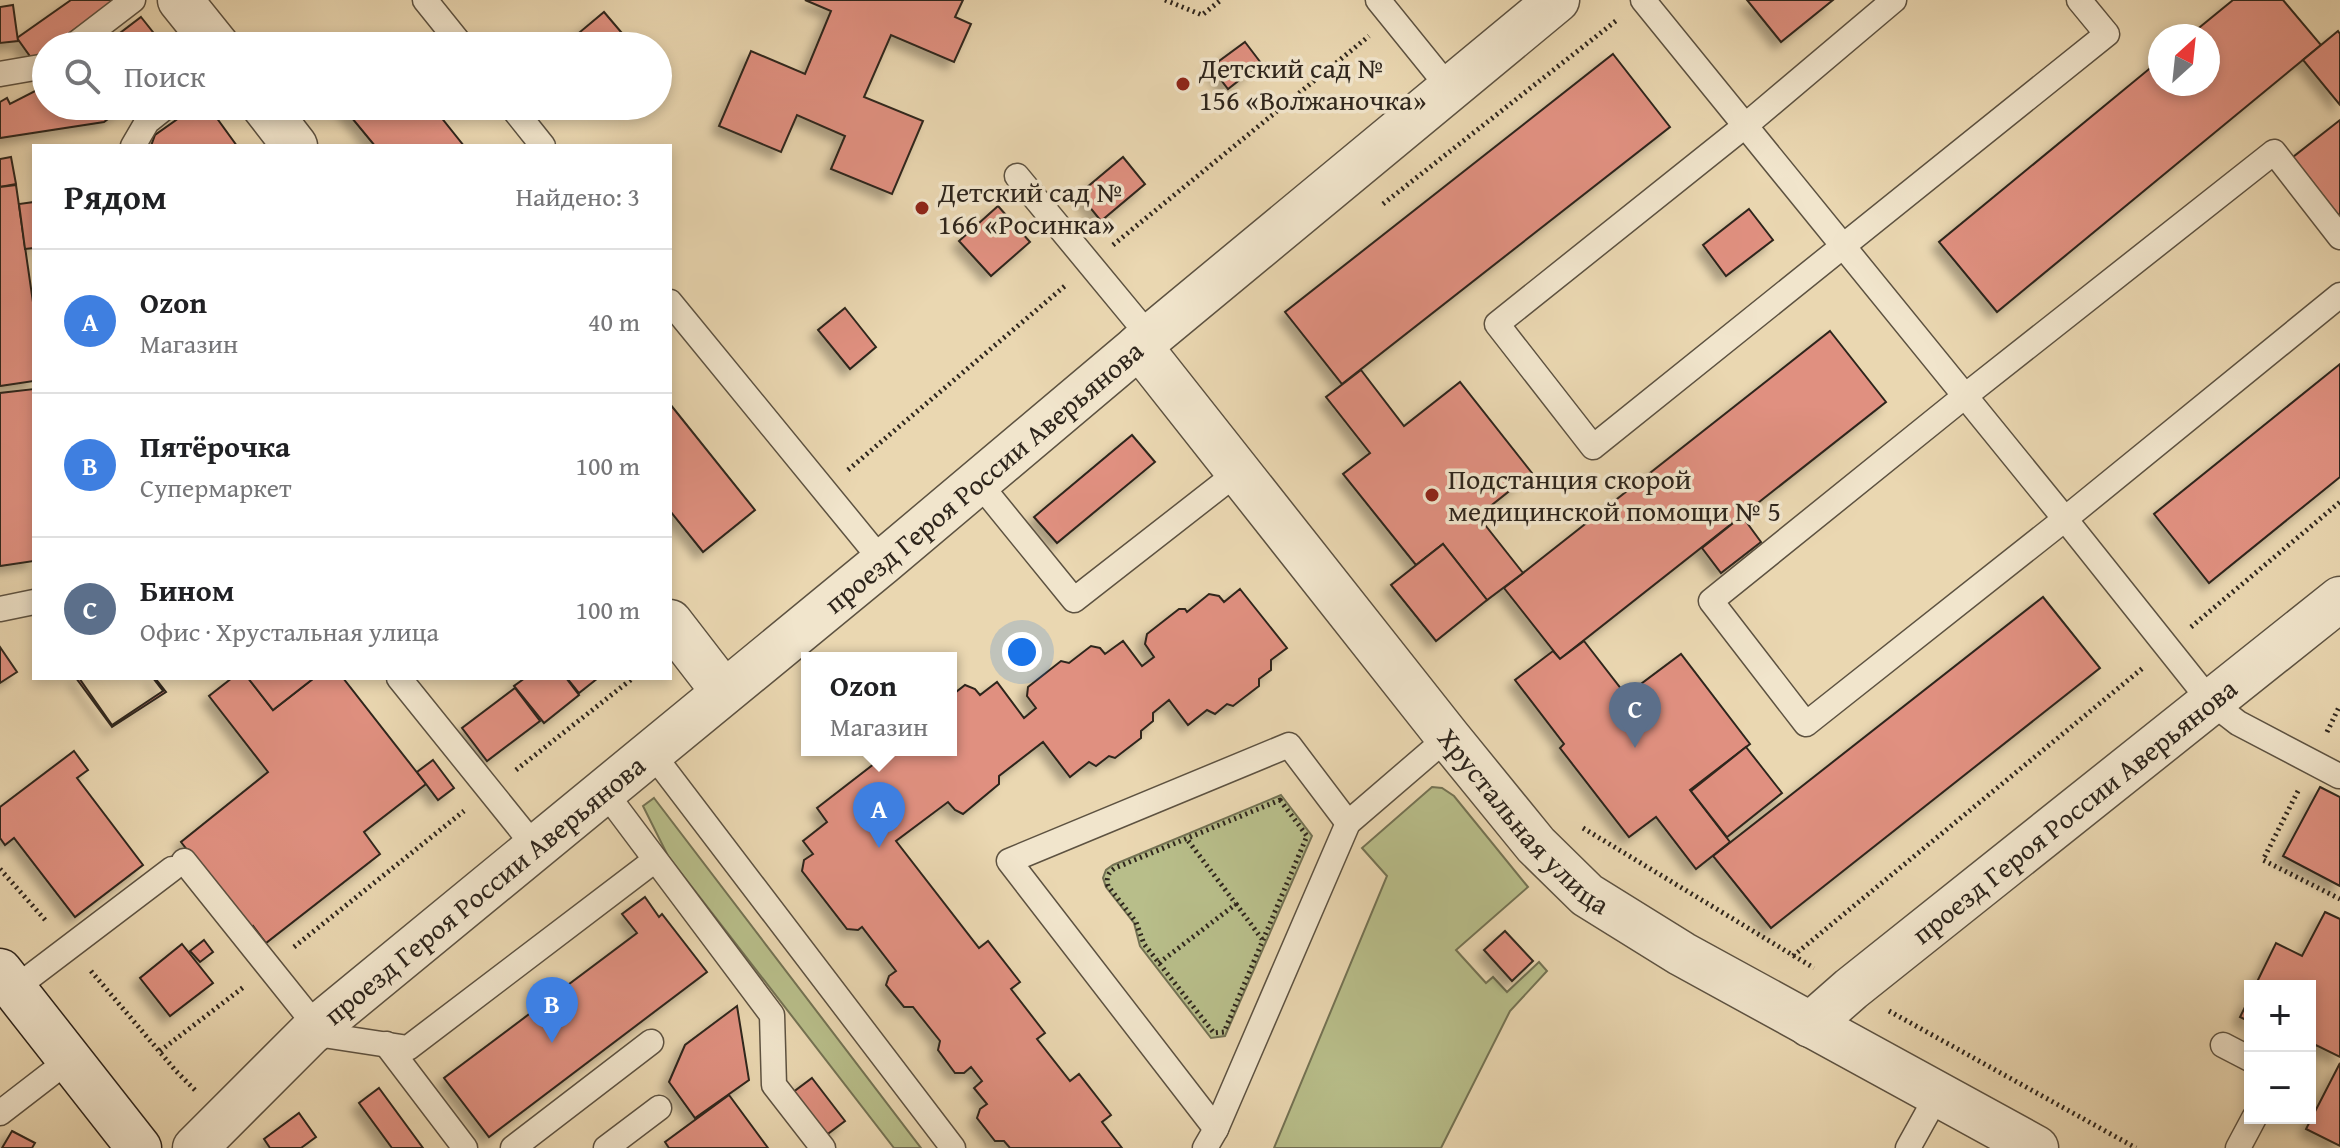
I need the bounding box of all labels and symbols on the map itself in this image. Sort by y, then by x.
north arrow [2148,24,2220,96]
place label: Детский сад № 156 «Волжаночка» [1198,47,1426,120]
marker: Детский сад № 156 «Волжаночка» [1174,75,1192,93]
place label: Детский сад № 166 «Росинка» [937,171,1123,244]
marker: Детский сад № 166 «Росинка» [913,199,931,217]
street label: проезд Героя России Аверьянова [815,330,1152,623]
place label: Подстанция скорой медицинской помощи № 5 [1448,458,1781,531]
marker: Подстанция скорой медицинской помощи № 5 [1423,486,1441,504]
your location [1002,632,1042,672]
street label: проезд Героя России Аверьянова [1902,668,2246,953]
pin: C [1609,682,1661,748]
street label: Хрустальная улица [1428,719,1618,924]
street label: проезд Героя России Аверьянова [314,744,654,1034]
pin: A [853,782,905,848]
pin: B [526,977,578,1043]

